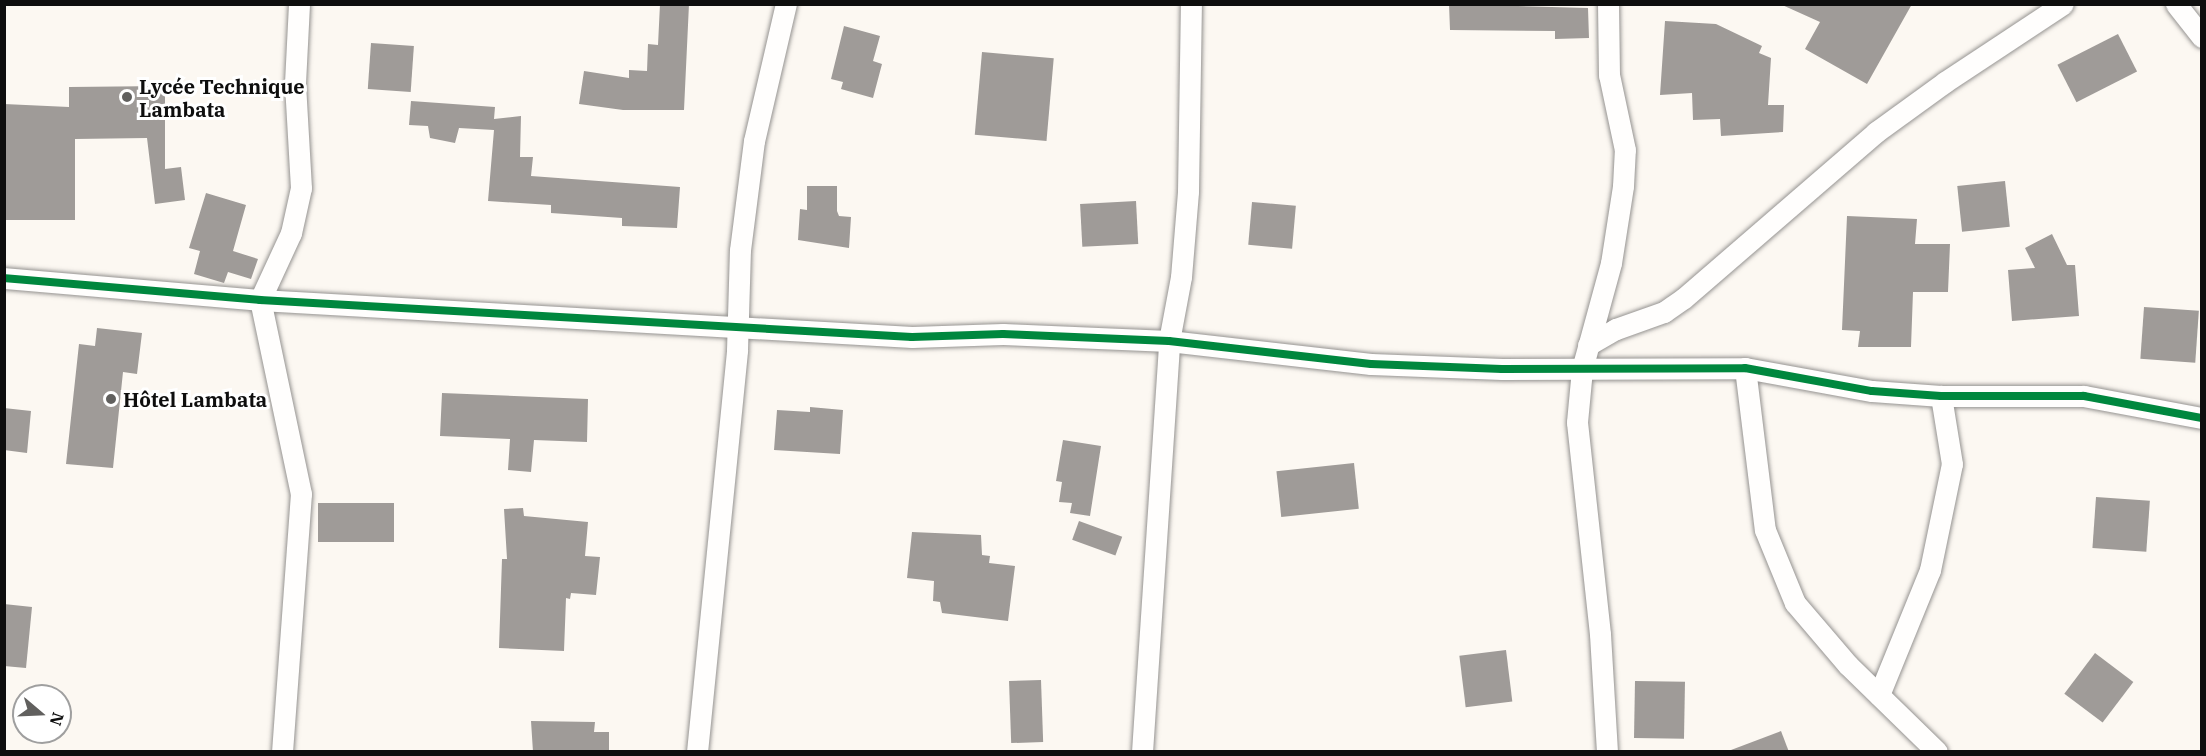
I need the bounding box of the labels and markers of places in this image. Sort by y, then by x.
place label: Lycée Technique Lambata [139,74,305,121]
marker: Lycée Technique Lambata [120,90,134,104]
place label: Hôtel Lambata [123,387,267,411]
marker: Hôtel Lambata [104,392,118,406]

